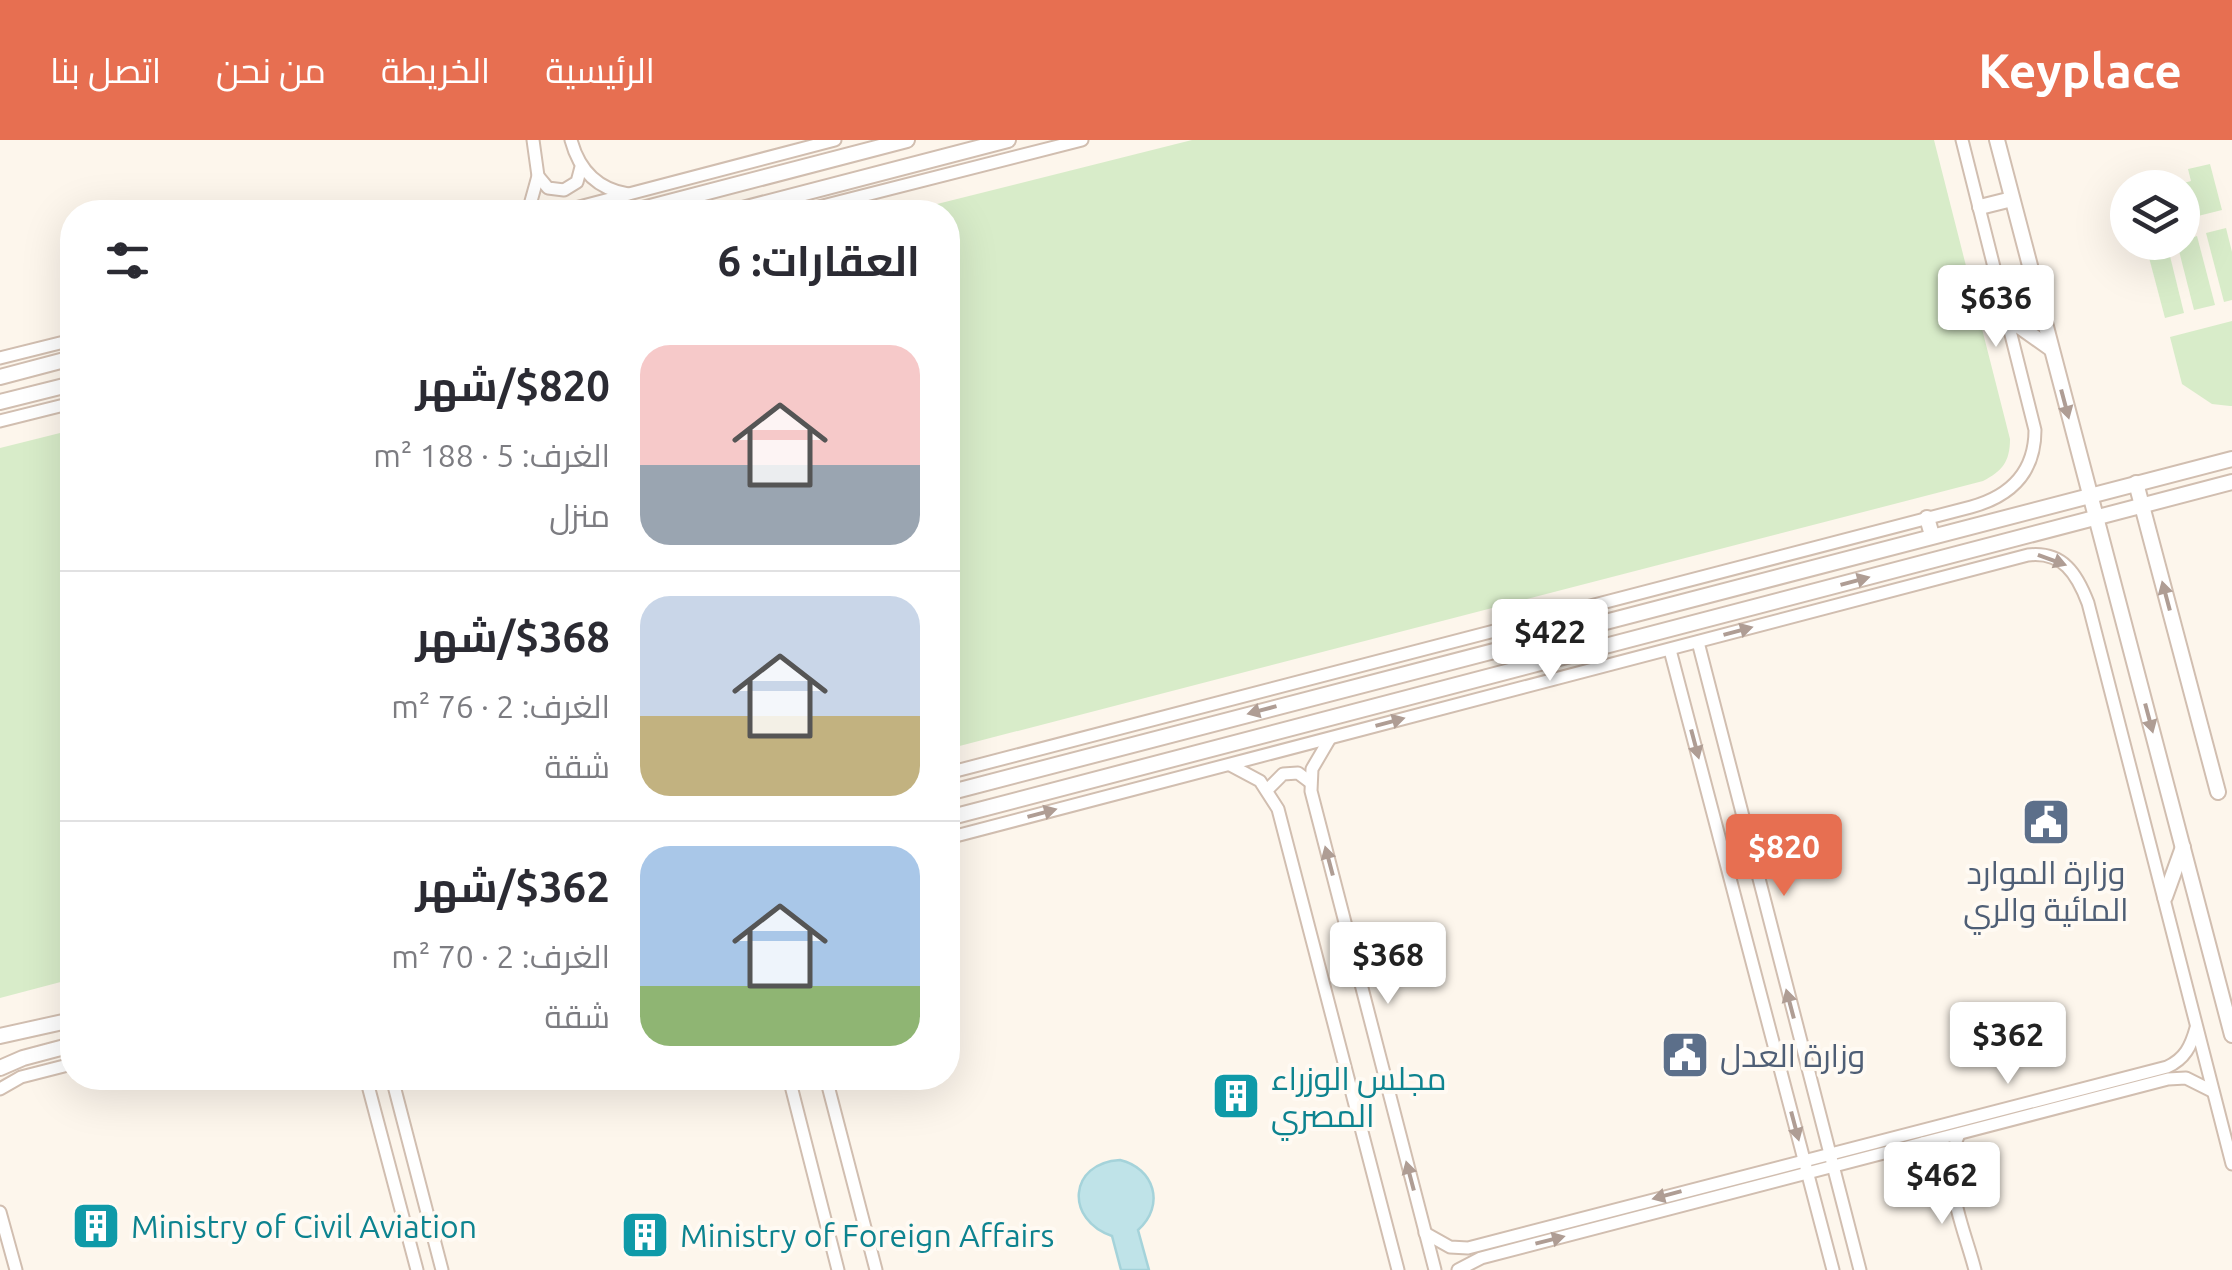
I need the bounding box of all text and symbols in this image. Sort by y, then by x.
text: Keyplace [1978,43,2182,97]
text: اتصل بنا [50,50,161,90]
text: من نحن [216,50,326,90]
text: الخريطة [381,50,490,90]
text: الرئيسية [545,50,655,90]
map controls [2110,170,2200,260]
button: layers [2110,170,2200,260]
icon: filters [100,233,155,288]
text: العقارات: 6 [718,237,920,284]
pin: $636 [1937,265,2055,350]
text: $636 [1960,279,2032,315]
text: $820/شهر [415,362,610,409]
icon: home [720,385,840,505]
one-way arrow [2058,389,2074,420]
text: الغرف: 5 · 188 m² [373,437,610,473]
text: منزل [549,497,610,533]
one-way arrow [2037,553,2067,568]
one-way arrow [1839,573,1870,589]
one-way arrow [2157,580,2173,611]
pin: $422 [1491,599,1609,684]
text: $368/شهر [415,613,610,660]
text: $422 [1514,613,1586,649]
one-way arrow [1723,623,1754,638]
icon: home [720,636,840,756]
text: الغرف: 2 · 76 m² [391,688,610,724]
one-way arrow [1247,703,1278,719]
one-way arrow [2141,703,2157,734]
one-way arrow [1375,714,1406,729]
one-way arrow [1688,729,1703,760]
text: شقة [545,748,610,784]
public building icon: وزارة الموارد المائية والري [2020,796,2072,848]
one-way arrow [1027,805,1058,820]
pin: $820 [1725,814,1843,899]
text: $820 [1748,828,1820,864]
one-way arrow [1320,845,1336,876]
place label: وزارة الموارد المائية والري [1963,854,2129,935]
text: $362/شهر [415,863,610,910]
icon: home [720,886,840,1006]
pin: $368 [1329,922,1447,1007]
text: $368 [1352,936,1424,972]
text: الغرف: 2 · 70 m² [391,938,610,974]
one-way arrow [1782,988,1798,1019]
text: شقة [545,998,610,1034]
pin: $362 [1949,1002,2067,1087]
text: $362 [1972,1016,2044,1052]
public building icon: وزارة العدل [1659,1029,1711,1081]
place label: وزارة العدل [1720,1037,1865,1075]
place label: مجلس الوزراء المصري [1271,1060,1447,1141]
building icon: مجلس الوزراء المصري [1210,1070,1262,1122]
one-way arrow [1788,1111,1804,1142]
pin: $462 [1883,1142,2001,1227]
text: $462 [1906,1156,1978,1192]
one-way arrow [1402,1160,1418,1191]
one-way arrow [1651,1188,1682,1203]
building icon: Ministry of Civil Aviation [70,1200,122,1252]
place label: Ministry of Civil Aviation [131,1208,477,1244]
building icon: Ministry of Foreign Affairs [619,1209,671,1261]
place label: Ministry of Foreign Affairs [680,1217,1054,1253]
one-way arrow [1535,1232,1566,1248]

